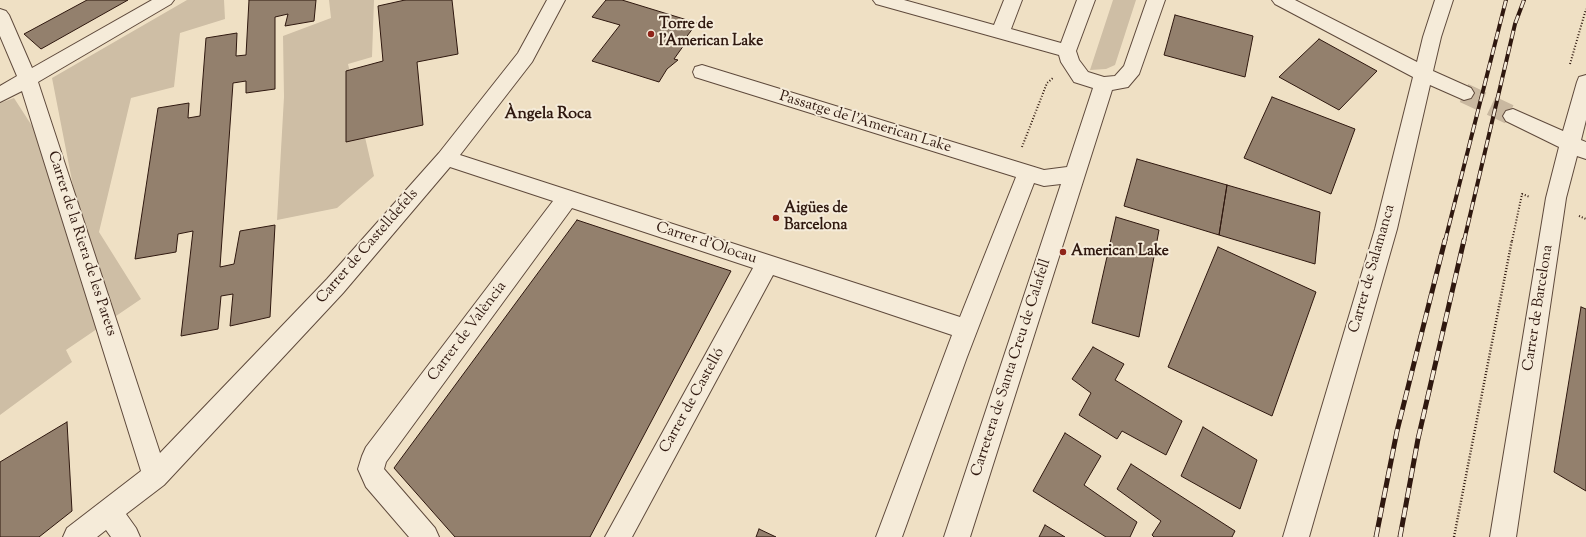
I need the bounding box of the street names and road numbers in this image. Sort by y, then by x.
street label: Passatge de l'American Lake [777,88,953,158]
street label: Carrer de la Riera de les Parets [43,149,119,339]
street label: Carrer de Castelldefels [313,186,423,308]
street label: Carrer de Salamanca [1346,203,1400,335]
street label: Carrer d'Olocau [653,219,759,269]
street label: Carrer de Barcelona [1520,244,1558,372]
street label: Carretera de Santa Creu de Calafell [968,257,1056,479]
street label: Carrer de València [425,279,511,385]
street label: Carrer de Castelló [657,345,729,457]

